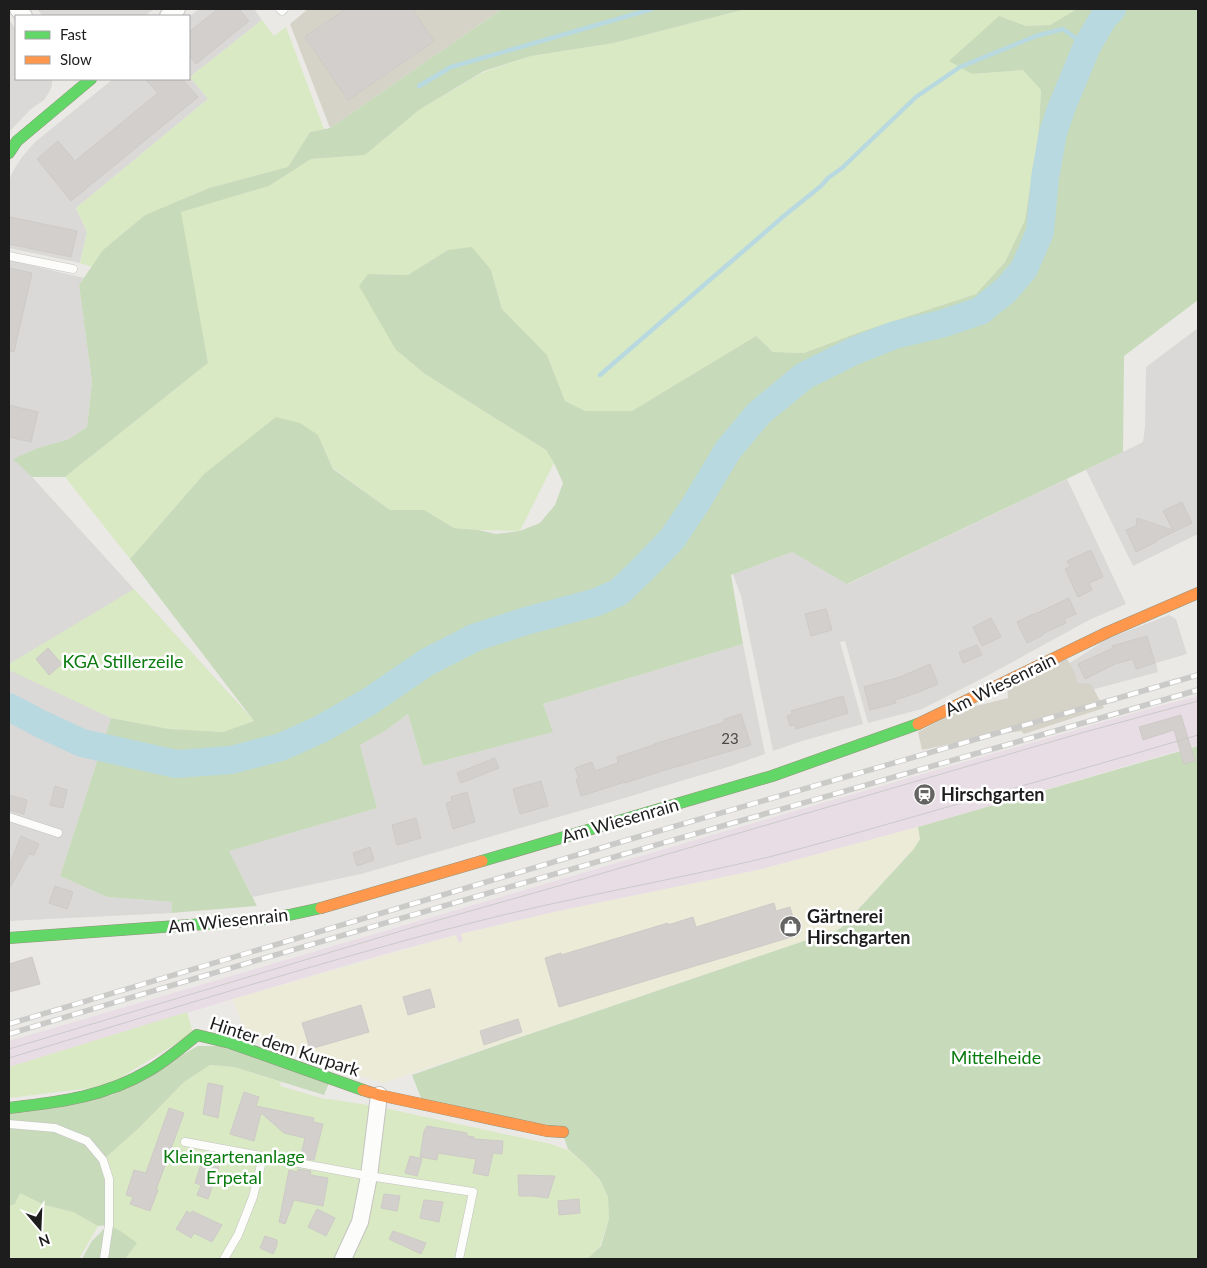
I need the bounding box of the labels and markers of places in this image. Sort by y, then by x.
station icon: Hirschgarten [913,782,937,806]
place label: Hirschgarten [941,783,1044,805]
place label: Gärtnerei Hirschgarten [807,905,910,948]
shop icon: Gärtnerei Hirschgarten [779,914,803,938]

